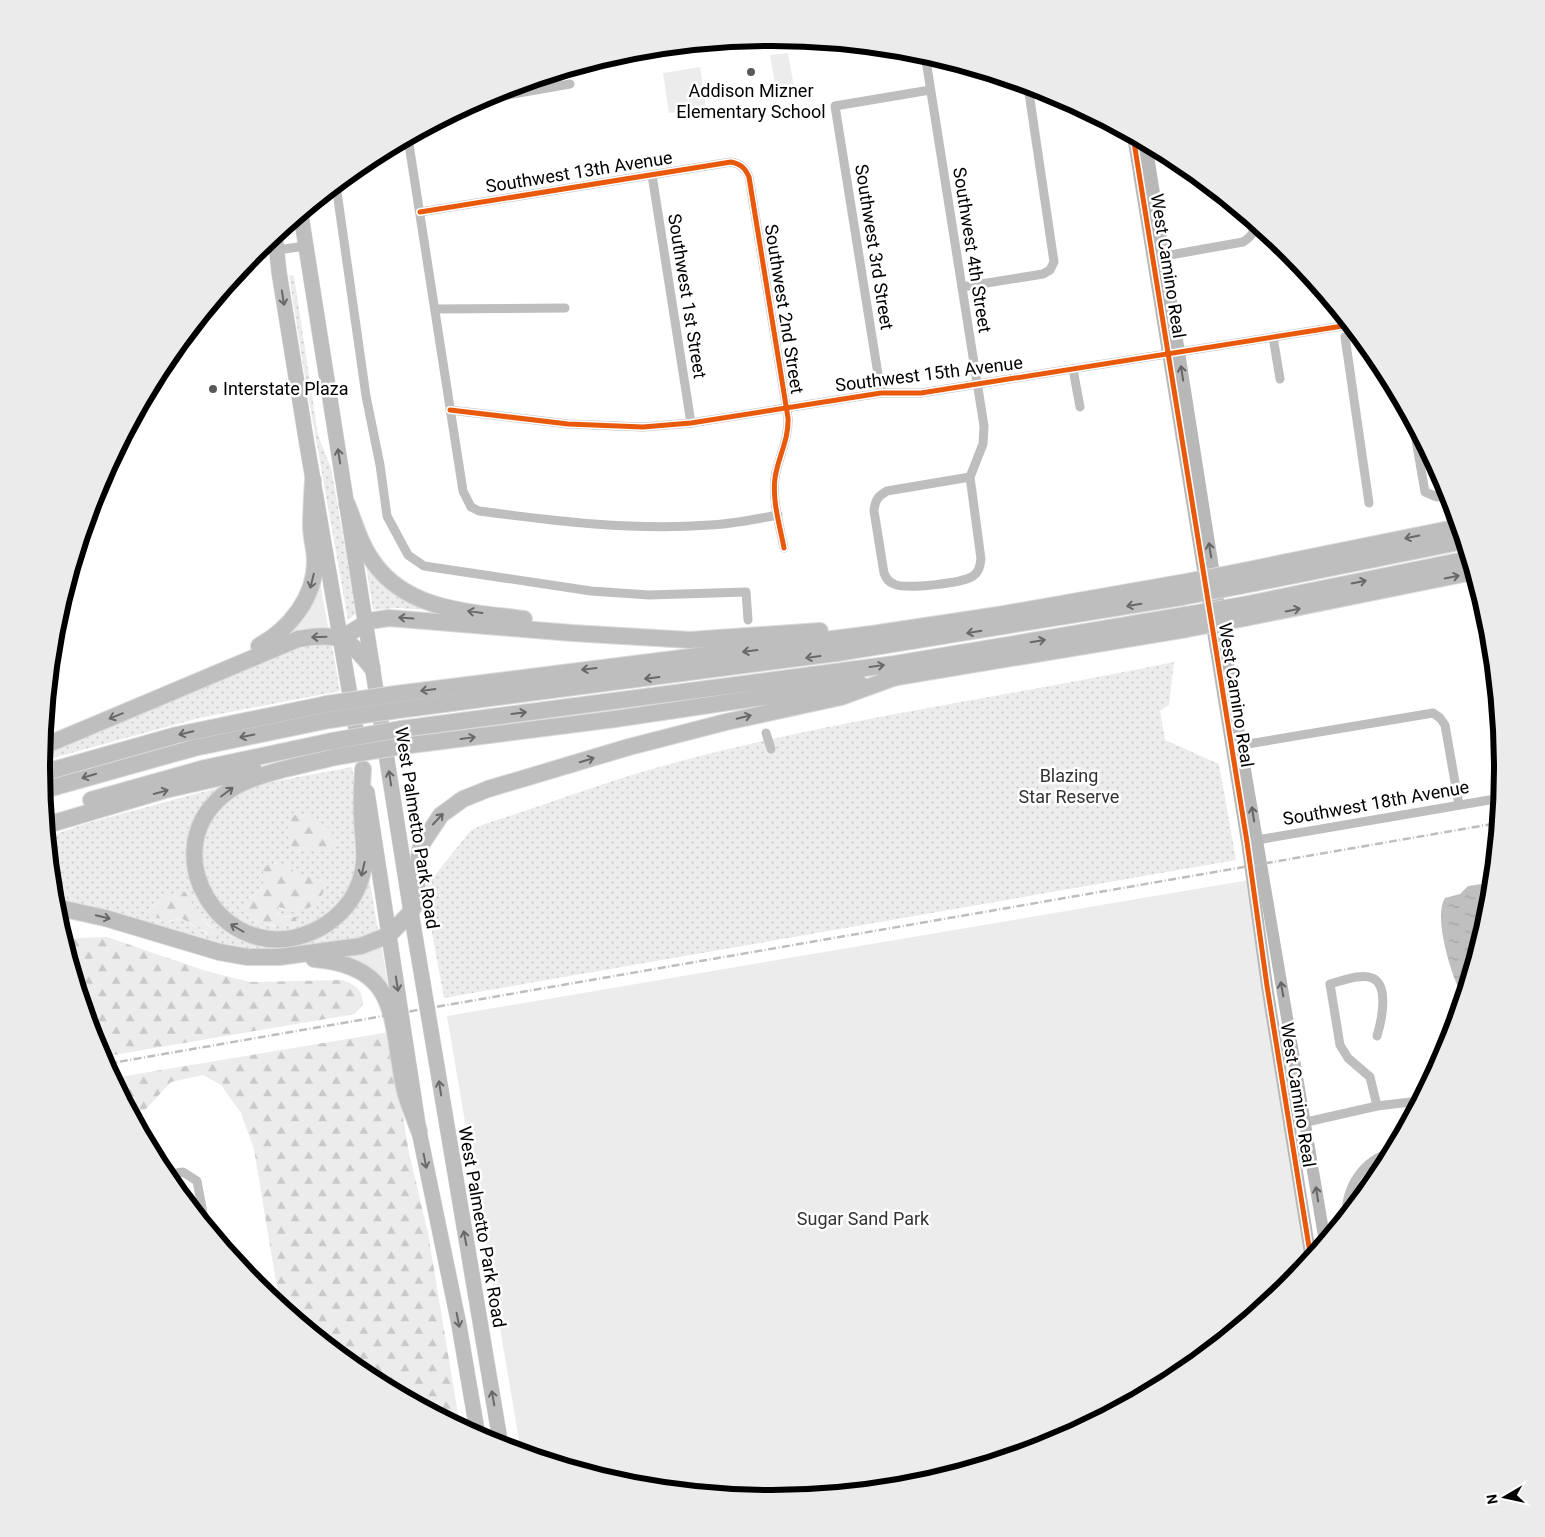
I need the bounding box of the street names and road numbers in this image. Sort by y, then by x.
street label: Southwest 13th Avenue [484,146,674,197]
street label: Southwest 3rd Street [851,163,898,331]
street label: Southwest 4th Street [949,166,996,334]
street label: West Camino Real [1147,192,1190,340]
street label: Southwest 1st Street [664,212,711,380]
street label: Southwest 2nd Street [761,223,808,395]
street label: Southwest 15th Avenue [834,352,1024,395]
street label: West Camino Real [1215,621,1258,769]
street label: West Palmetto Park Road [391,726,444,930]
street label: Southwest 18th Avenue [1281,776,1471,829]
street label: West Camino Real [1277,1021,1320,1169]
street label: West Palmetto Park Road [454,1125,511,1329]

